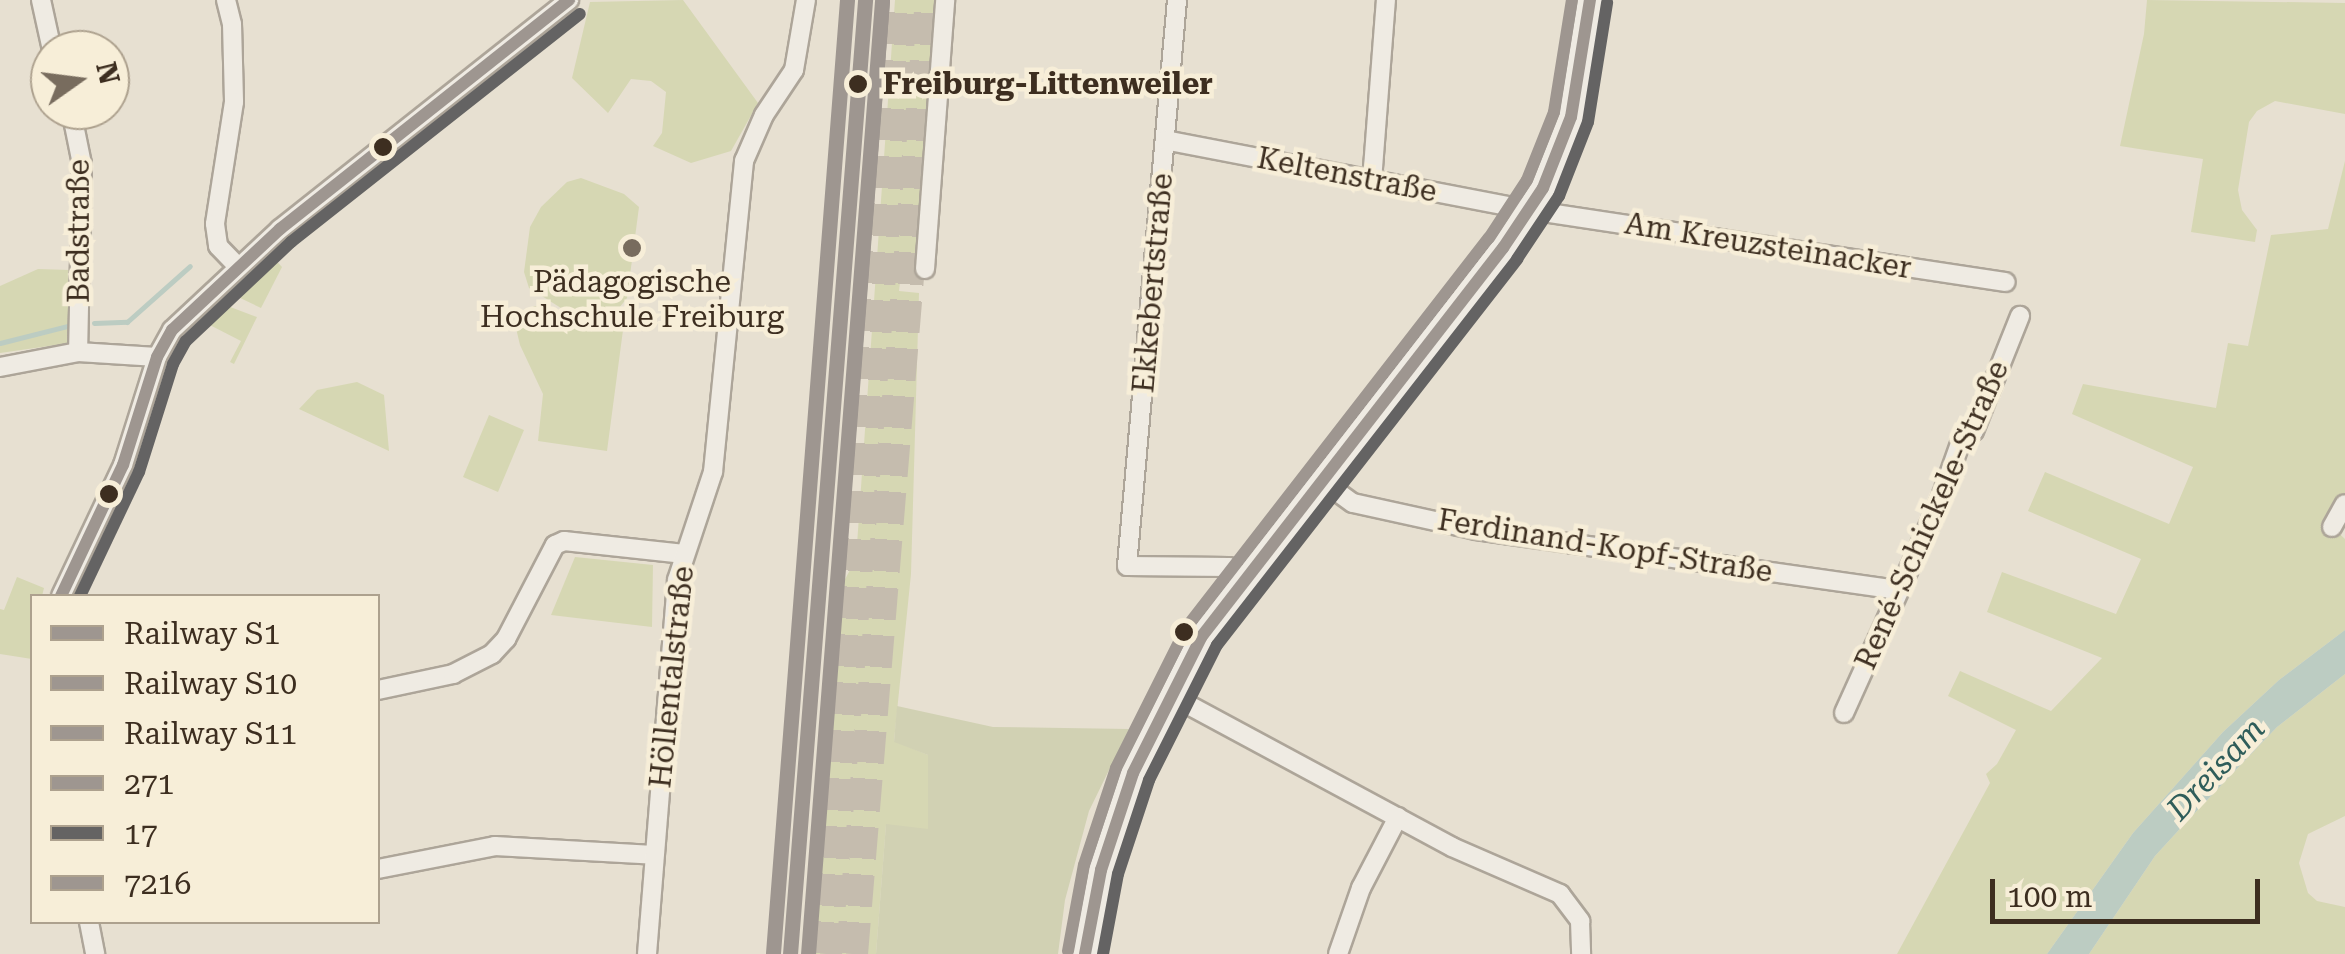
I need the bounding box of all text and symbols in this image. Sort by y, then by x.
north arrow [30,30,130,130]
text: N [89,59,126,88]
place label: Freiburg-Littenweiler [883,66,1213,102]
marker: Freiburg-Littenweiler [842,68,874,100]
unlabelled marker [373,137,393,157]
street label: Keltenstraße [1254,140,1440,210]
street label: Badstraße [61,159,97,303]
street label: Ekkebertstraße [1125,172,1181,394]
street label: Am Kreuzsteinacker [1622,206,1914,286]
marker: Pädagogische Hochschule Freiburg [621,237,643,259]
place label: Pädagogische Hochschule Freiburg [480,264,784,334]
street label: René-Schickele-Straße [1848,355,2016,675]
unlabelled marker [99,484,119,504]
street label: Ferdinand-Kopf-Straße [1435,502,1775,590]
street label: Höllentalstraße [642,564,702,790]
legend [30,594,380,924]
text: Railway S1 [124,616,280,651]
unlabelled marker [1174,622,1194,642]
text: Railway S10 [124,666,297,701]
water label: Dreisam [2159,710,2273,828]
text: Railway S11 [124,716,297,751]
text: 271 [124,766,174,801]
text: 17 [124,816,158,851]
scale bar [1995,859,2265,921]
text: 7216 [124,866,191,901]
text: 100 m [2007,879,2092,914]

